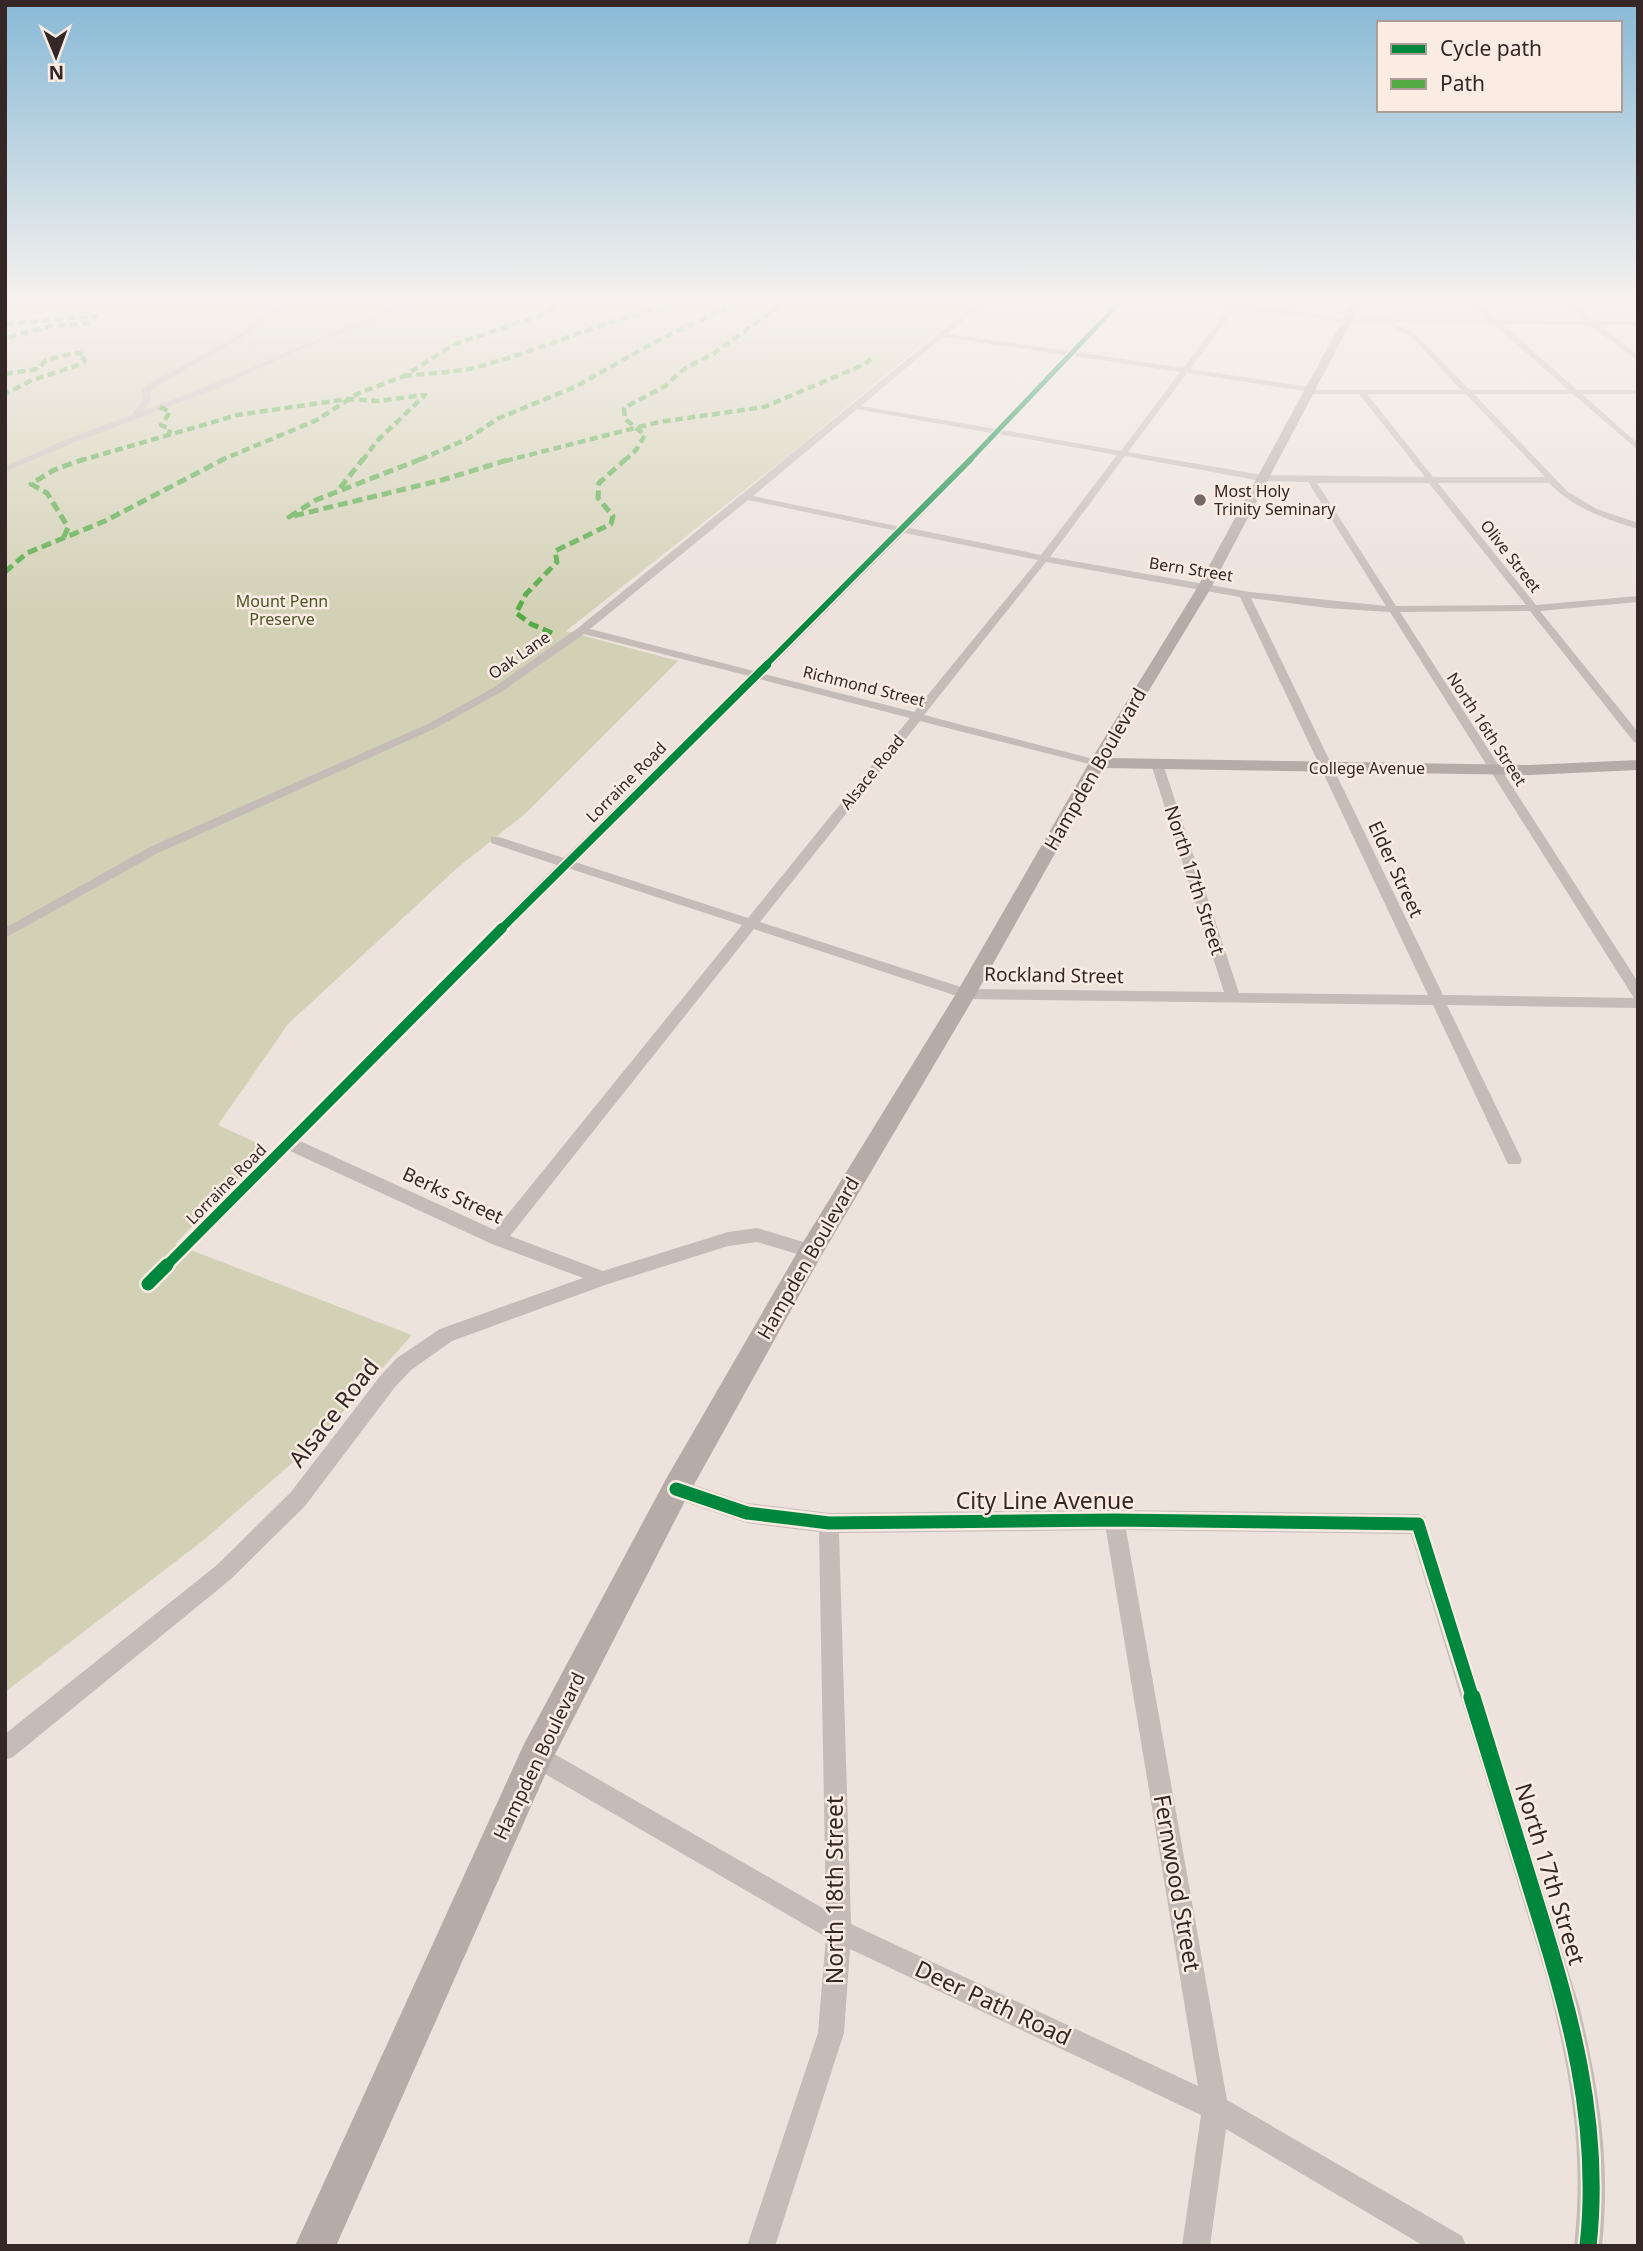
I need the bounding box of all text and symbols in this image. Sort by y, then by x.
north arrow [21,21,91,91]
legend [1377,21,1622,112]
text: Cycle path [1440,34,1542,62]
text: N [48,60,64,86]
text: Path [1440,69,1485,97]
place label: Most Holy Trinity Seminary [1214,480,1336,520]
marker: Most Holy Trinity Seminary [1192,492,1208,508]
street label: Olive Street [1476,515,1547,597]
street label: Bern Street [1147,552,1235,587]
park label: Mount Penn Preserve [236,590,328,630]
street label: Oak Lane [484,626,554,684]
street label: Richmond Street [801,660,927,712]
street label: North 16th Street [1442,668,1532,790]
street label: Hampden Boulevard [1038,683,1152,855]
street label: Alsace Road [835,730,909,814]
street label: Lorraine Road [581,737,671,827]
street label: College Avenue [1309,757,1425,779]
street label: North 17th Street [1159,802,1231,958]
street label: Elder Street [1362,817,1430,922]
street label: Rockland Street [984,961,1124,989]
street label: Lorraine Road [181,1139,271,1229]
street label: Berks Street [398,1160,508,1230]
street label: Hampden Boulevard [751,1172,865,1344]
street label: Alsace Road [281,1351,386,1473]
street label: City Line Avenue [956,1484,1134,1516]
street label: Hampden Boulevard [487,1668,591,1844]
street label: North 17th Street [1508,1779,1594,1968]
street label: Fernwood Street [1147,1792,1209,1974]
street label: North 18th Street [818,1796,850,1984]
street label: Deer Path Road [910,1952,1077,2052]

